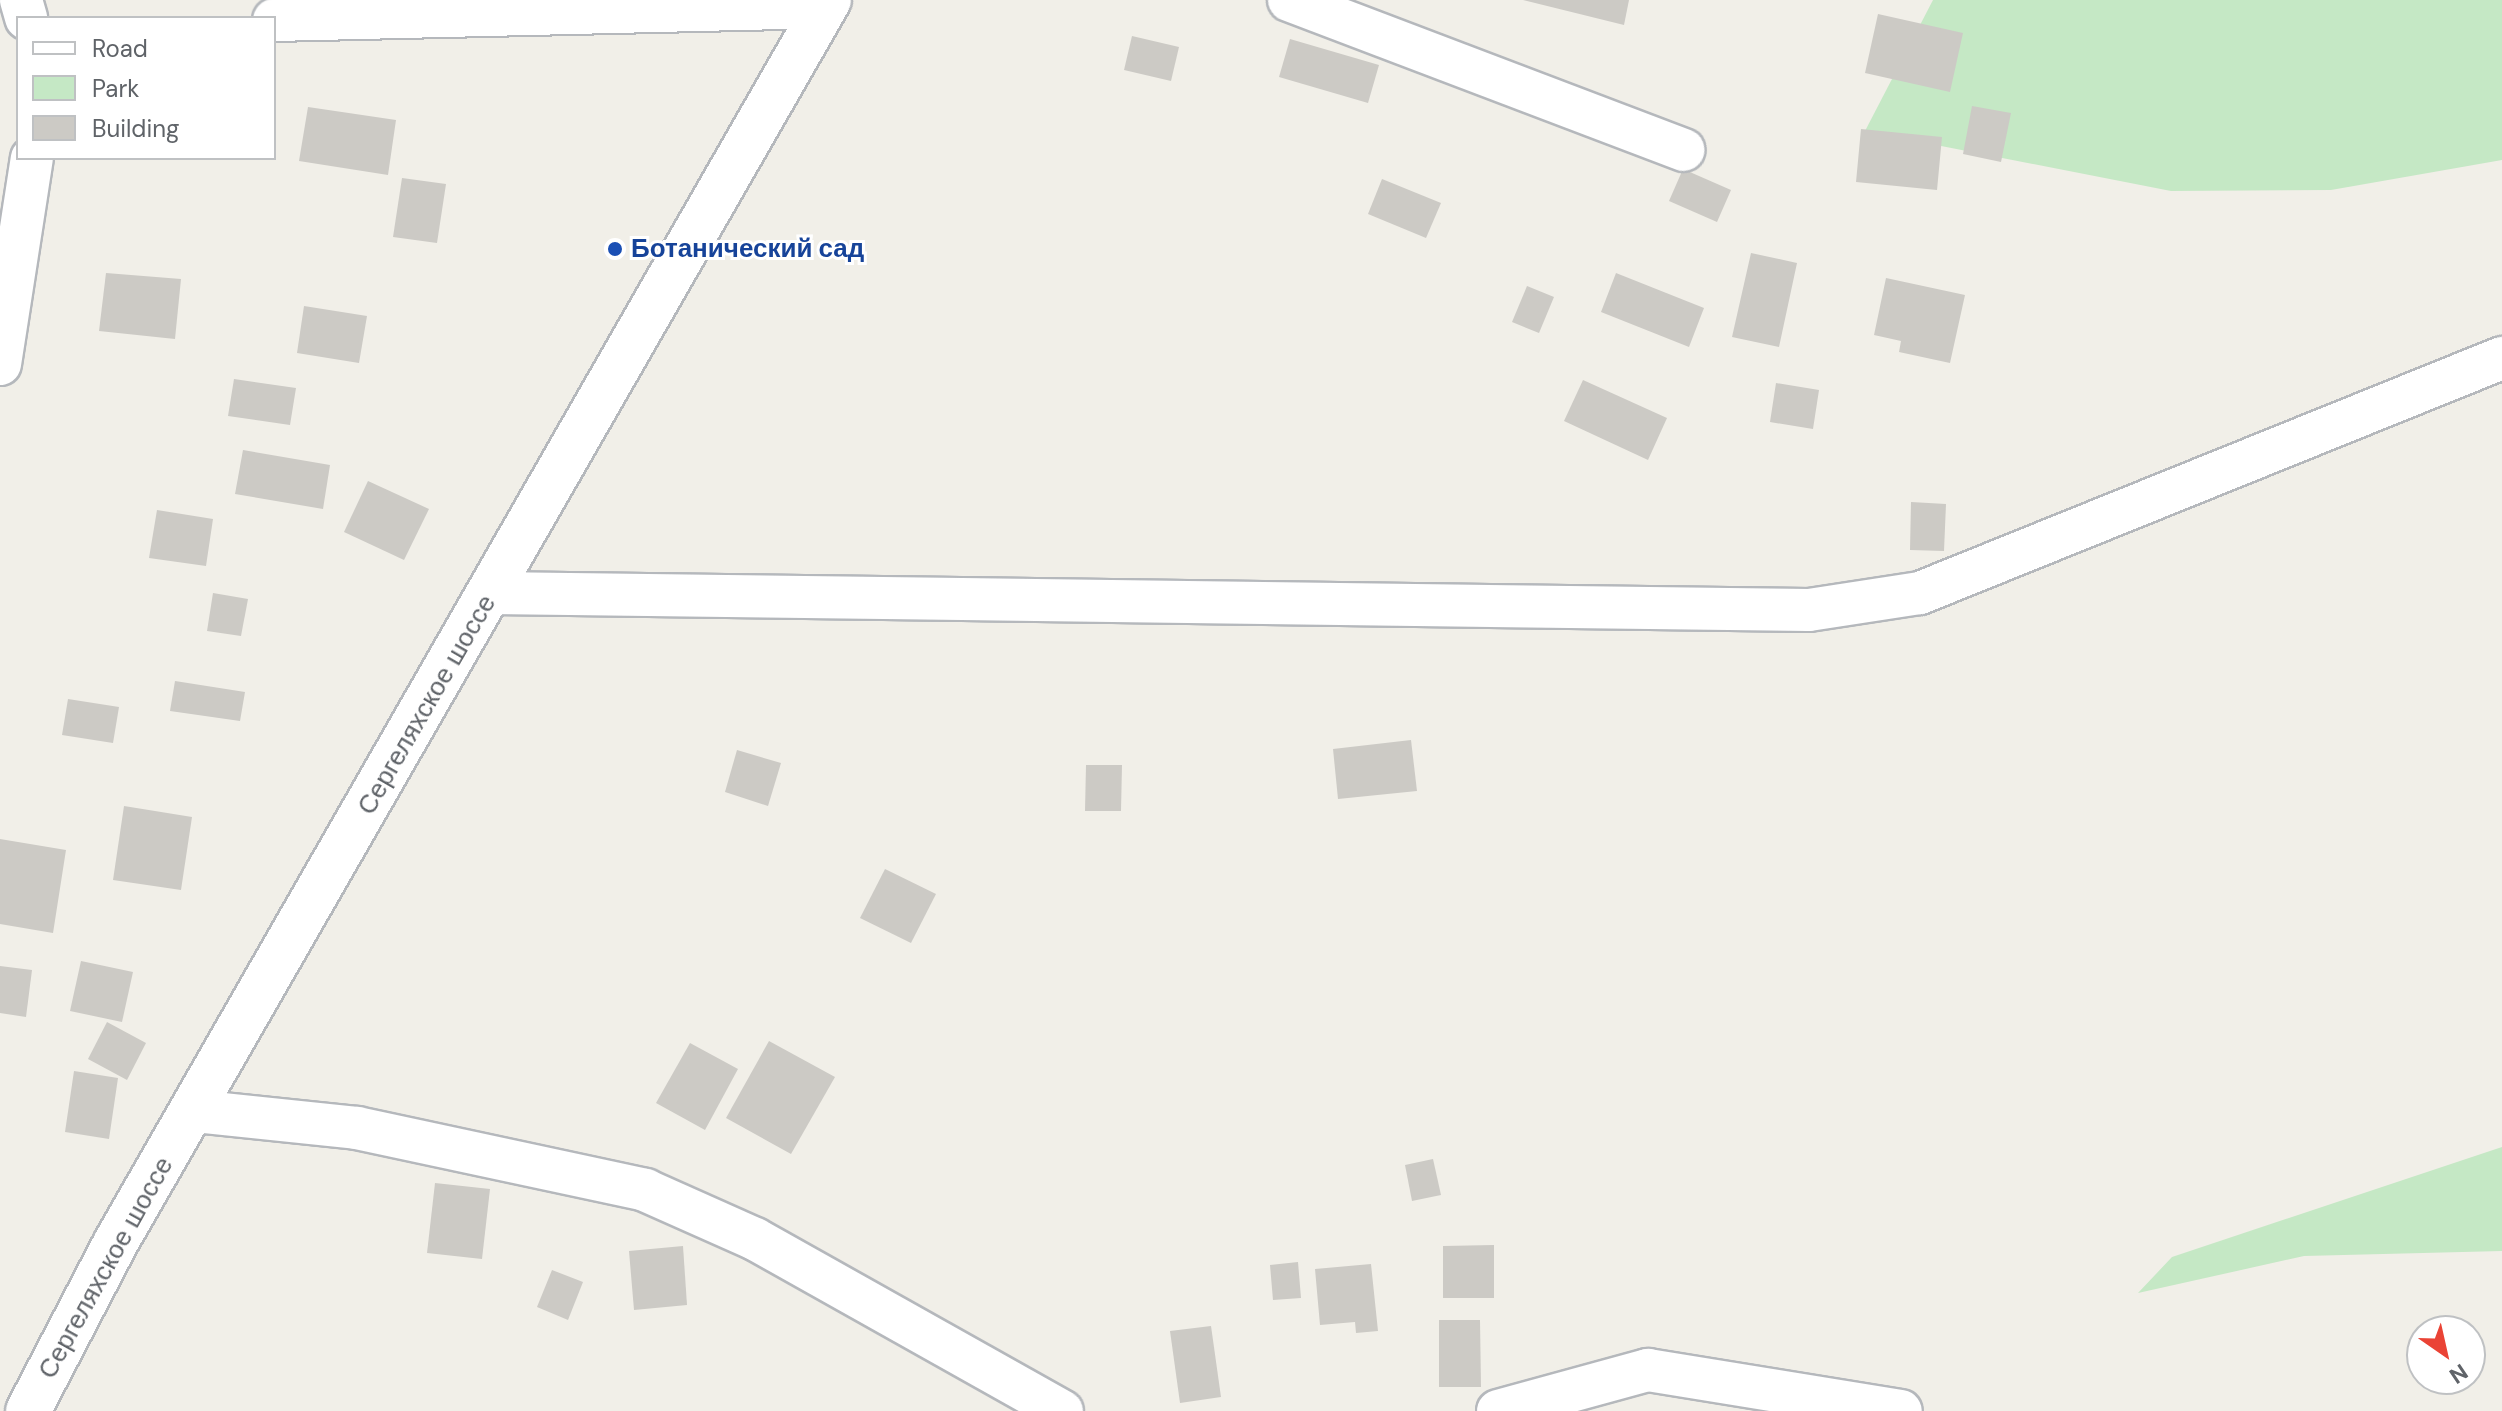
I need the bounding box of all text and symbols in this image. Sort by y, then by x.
legend [16,16,276,160]
text: Road [92,33,148,64]
text: Park [92,73,139,104]
text: Building [92,113,179,144]
place label: Ботанический сад [631,233,864,265]
marker: Ботанический сад [606,240,624,258]
street label: Сергеляхское шоссе [351,590,503,820]
street label: Сергеляхское шоссе [32,1152,180,1384]
north arrow [2406,1315,2486,1395]
text: N [2444,1357,2473,1390]

